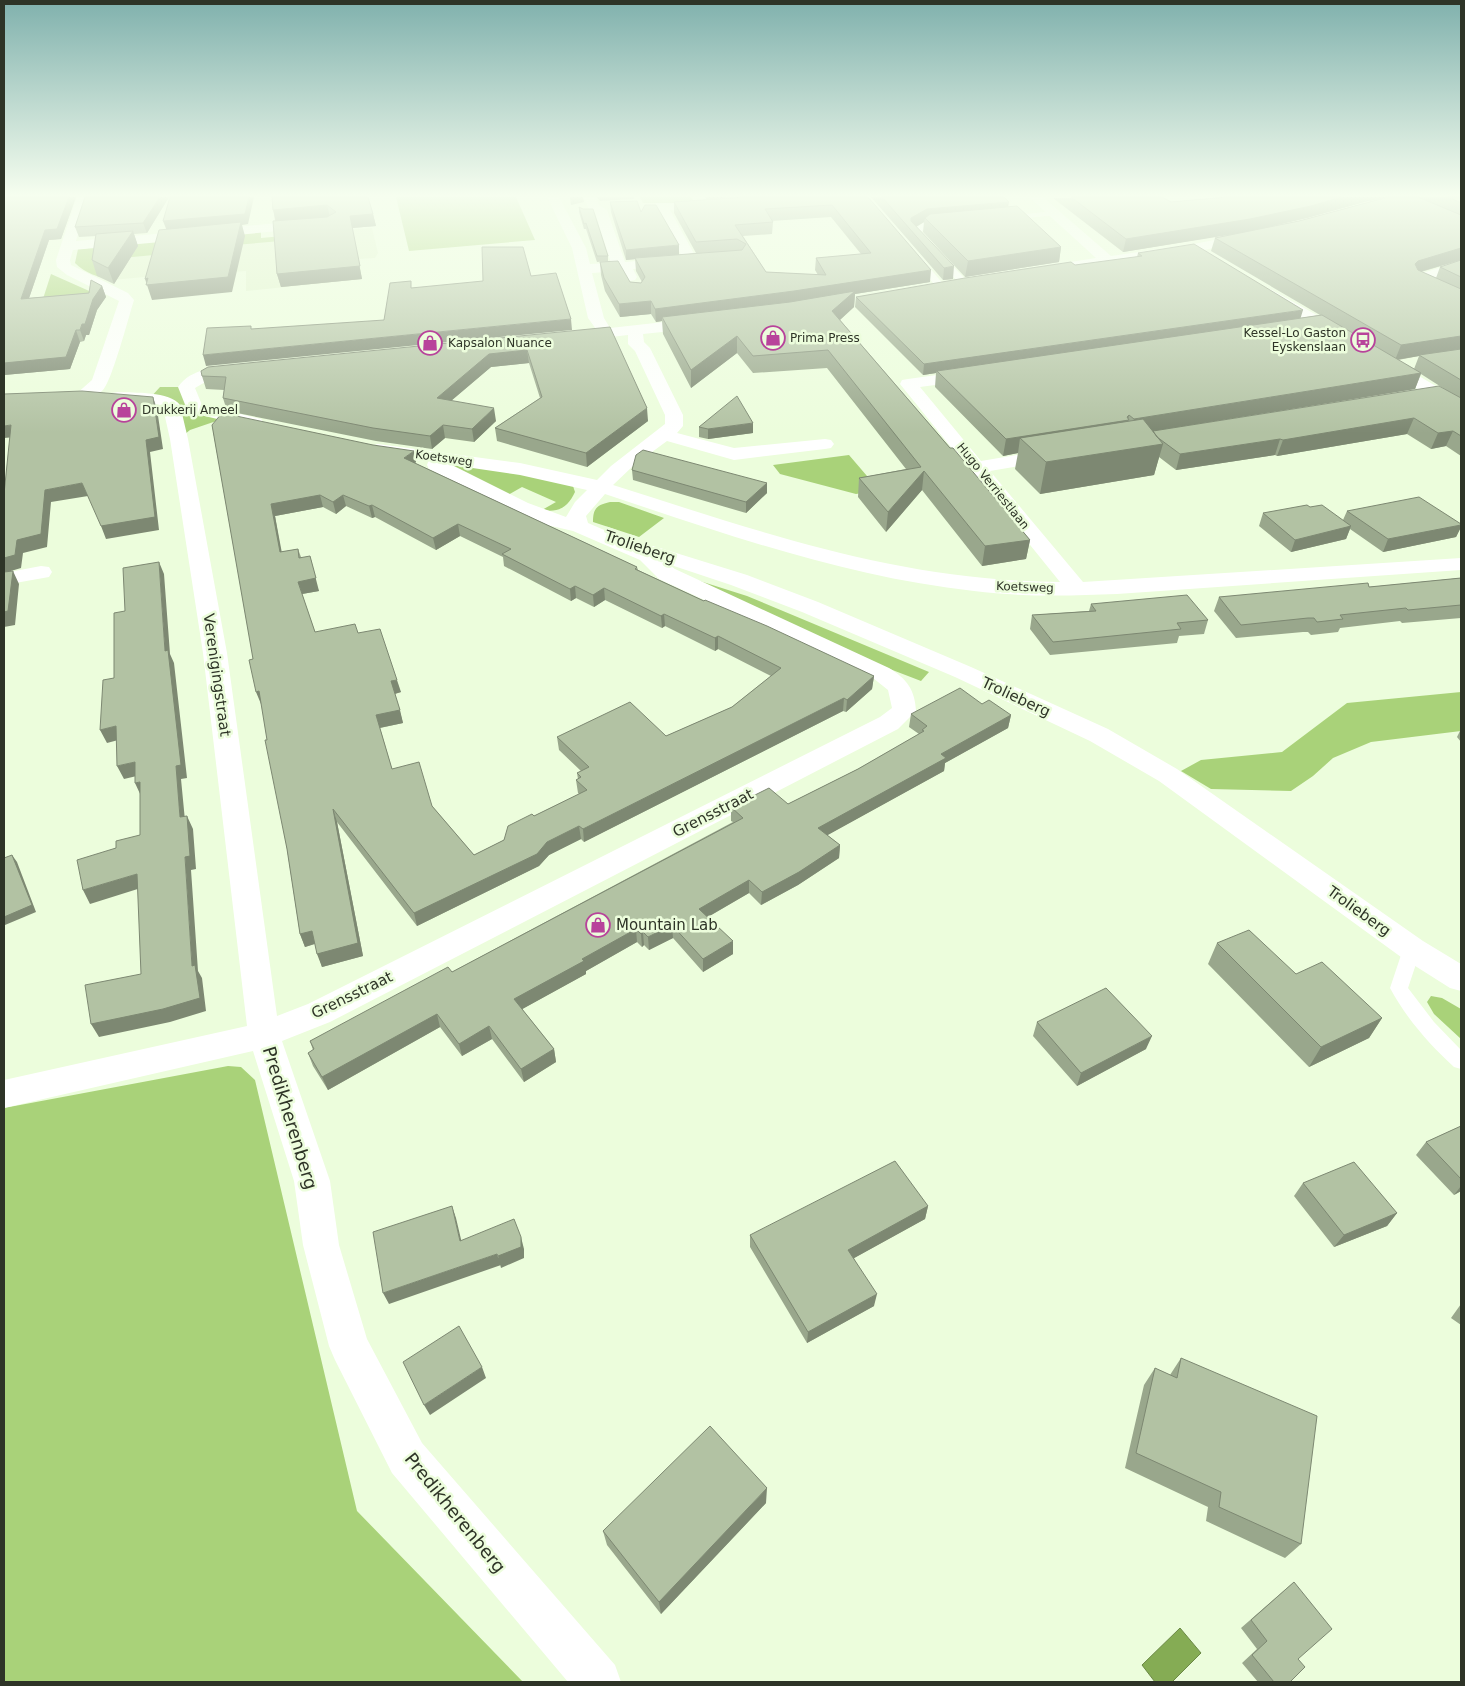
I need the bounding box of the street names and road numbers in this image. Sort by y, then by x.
street label: Hugo Verriestlaan [954,440,1032,532]
street label: Koetsweg [414,447,474,469]
street label: Trolieberg [601,526,678,568]
street label: Koetsweg [996,579,1054,595]
street label: Verenigingstraat [199,612,235,738]
street label: Trolieberg [978,673,1053,721]
street label: Grensstraat [670,785,756,841]
street label: Trolieberg [1323,881,1394,940]
street label: Grensstraat [308,968,396,1022]
street label: Predikherenberg [259,1044,322,1192]
street label: Predikherenberg [401,1448,510,1577]

